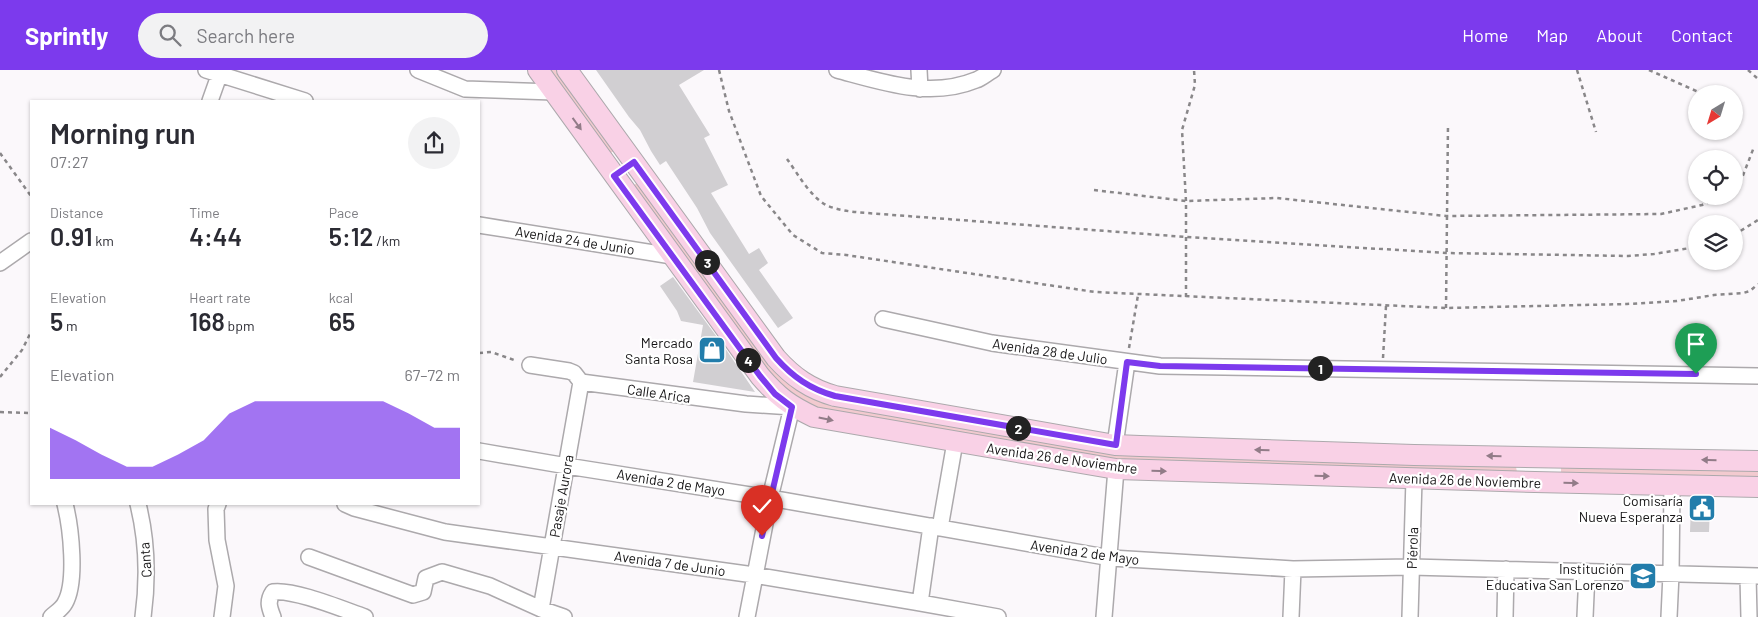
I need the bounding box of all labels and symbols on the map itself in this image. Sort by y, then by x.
north arrow [1688,85,1742,140]
one-way arrow [572,117,582,131]
street label: Avenida 24 de Junio [514,222,636,258]
pin: 3 [694,250,720,274]
pin [1675,323,1717,374]
place label: Mercado Santa Rosa [625,334,693,367]
street label: Avenida 28 de Julio [991,334,1109,368]
shop icon: Mercado Santa Rosa [697,335,727,365]
pin: 4 [736,348,760,372]
pin: 1 [1308,356,1332,380]
street label: Calle Arica [626,380,692,406]
one-way arrow [818,415,833,423]
pin: 2 [1006,416,1030,440]
street label: Avenida 26 de Noviembre [985,439,1139,477]
one-way arrow [1254,446,1270,454]
one-way arrow [1486,452,1502,460]
street label: Pasaje Aurora [545,453,577,539]
one-way arrow [1701,456,1717,464]
street label: Avenida 2 de Mayo [615,465,727,499]
one-way arrow [1151,467,1167,475]
street label: Avenida 26 de Noviembre [1389,469,1541,491]
one-way arrow [1314,472,1330,480]
one-way arrow [1564,479,1580,487]
pin [741,485,783,536]
place label: Comisaría Nueva Esperanza [1579,492,1683,525]
public building icon: Comisaría Nueva Esperanza [1687,493,1717,523]
street label: Piérola [1403,527,1421,569]
street label: Avenida 2 de Mayo [1029,536,1141,568]
street label: Canta [135,542,155,578]
street label: Avenida 7 de Junio [613,547,727,579]
place label: Institución Educativa San Lorenzo [1486,560,1624,593]
school or university icon: Institución Educativa San Lorenzo [1628,561,1658,591]

